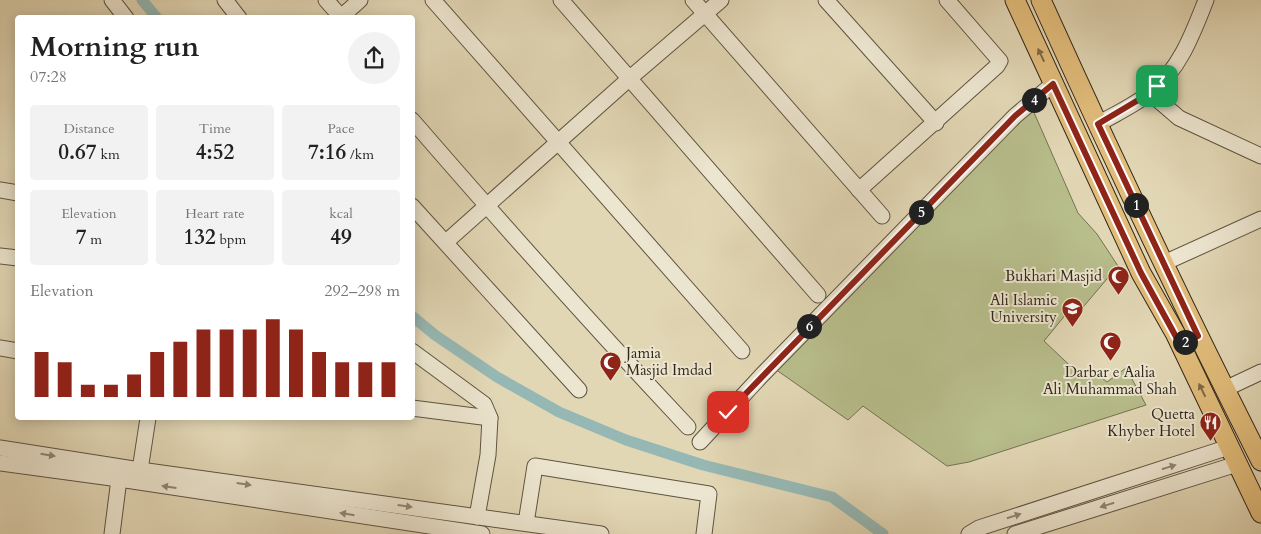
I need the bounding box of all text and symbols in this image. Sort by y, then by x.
text: Morning run [30,28,199,66]
button: share [348,32,400,84]
one-way arrow [1036,48,1044,62]
pin [1136,65,1178,107]
text: 07:28 [30,66,67,88]
icon: arrive [1143,72,1171,100]
pin: 4 [1022,88,1046,112]
text: 4 [1031,91,1038,110]
text: Distance [63,119,115,138]
text: Time [199,119,231,138]
text: Pace [327,119,355,138]
text: 0.67 [58,138,97,167]
text: 4:52 [196,138,234,167]
text: 7:16 [308,138,346,167]
text: km [97,145,120,164]
text: /km [346,145,374,164]
pin: 1 [1124,192,1148,218]
text: 1 [1133,196,1140,215]
pin: 5 [908,200,934,224]
text: 5 [918,203,925,222]
text: Elevation [61,204,117,223]
text: Heart rate [185,204,245,223]
text: kcal [329,204,353,223]
text: 7 [76,223,87,252]
text: 132 [184,223,216,252]
text: 49 [330,223,352,252]
text: m [87,230,102,249]
text: bpm [216,230,246,249]
mosque icon: Bukhari Masjid [1106,264,1130,295]
place label: Bukhari Masjid [1005,266,1102,286]
text: Elevation [30,280,94,302]
text: 292–298 m [324,280,400,302]
place label: Ali Islamic University [990,290,1057,327]
school or university icon: Ali Islamic University [1061,297,1085,328]
pin: 6 [796,314,822,338]
text: 6 [806,317,813,336]
pin: 2 [1172,330,1198,354]
mosque icon: Darbar e Aalia Ali Muhammad Shah [1098,331,1122,362]
text: 2 [1182,333,1189,352]
place label: Jamia Masjid Imdad [624,343,712,380]
mosque icon: Jamia Masjid Imdad [598,350,622,381]
place label: Darbar e Aalia Ali Muhammad Shah [1043,362,1178,399]
one-way arrow [1198,383,1207,398]
pin [707,391,749,433]
icon: check [714,398,742,426]
place label: Quetta Khyber Hotel [1107,404,1196,441]
restaurant icon: Quetta Khyber Hotel [1199,411,1223,442]
one-way arrow [41,452,57,460]
one-way arrow [1161,462,1176,470]
one-way arrow [236,480,252,488]
one-way arrow [161,482,177,490]
one-way arrow [397,502,413,510]
one-way arrow [1099,502,1114,510]
one-way arrow [339,509,355,517]
one-way arrow [1007,512,1022,520]

